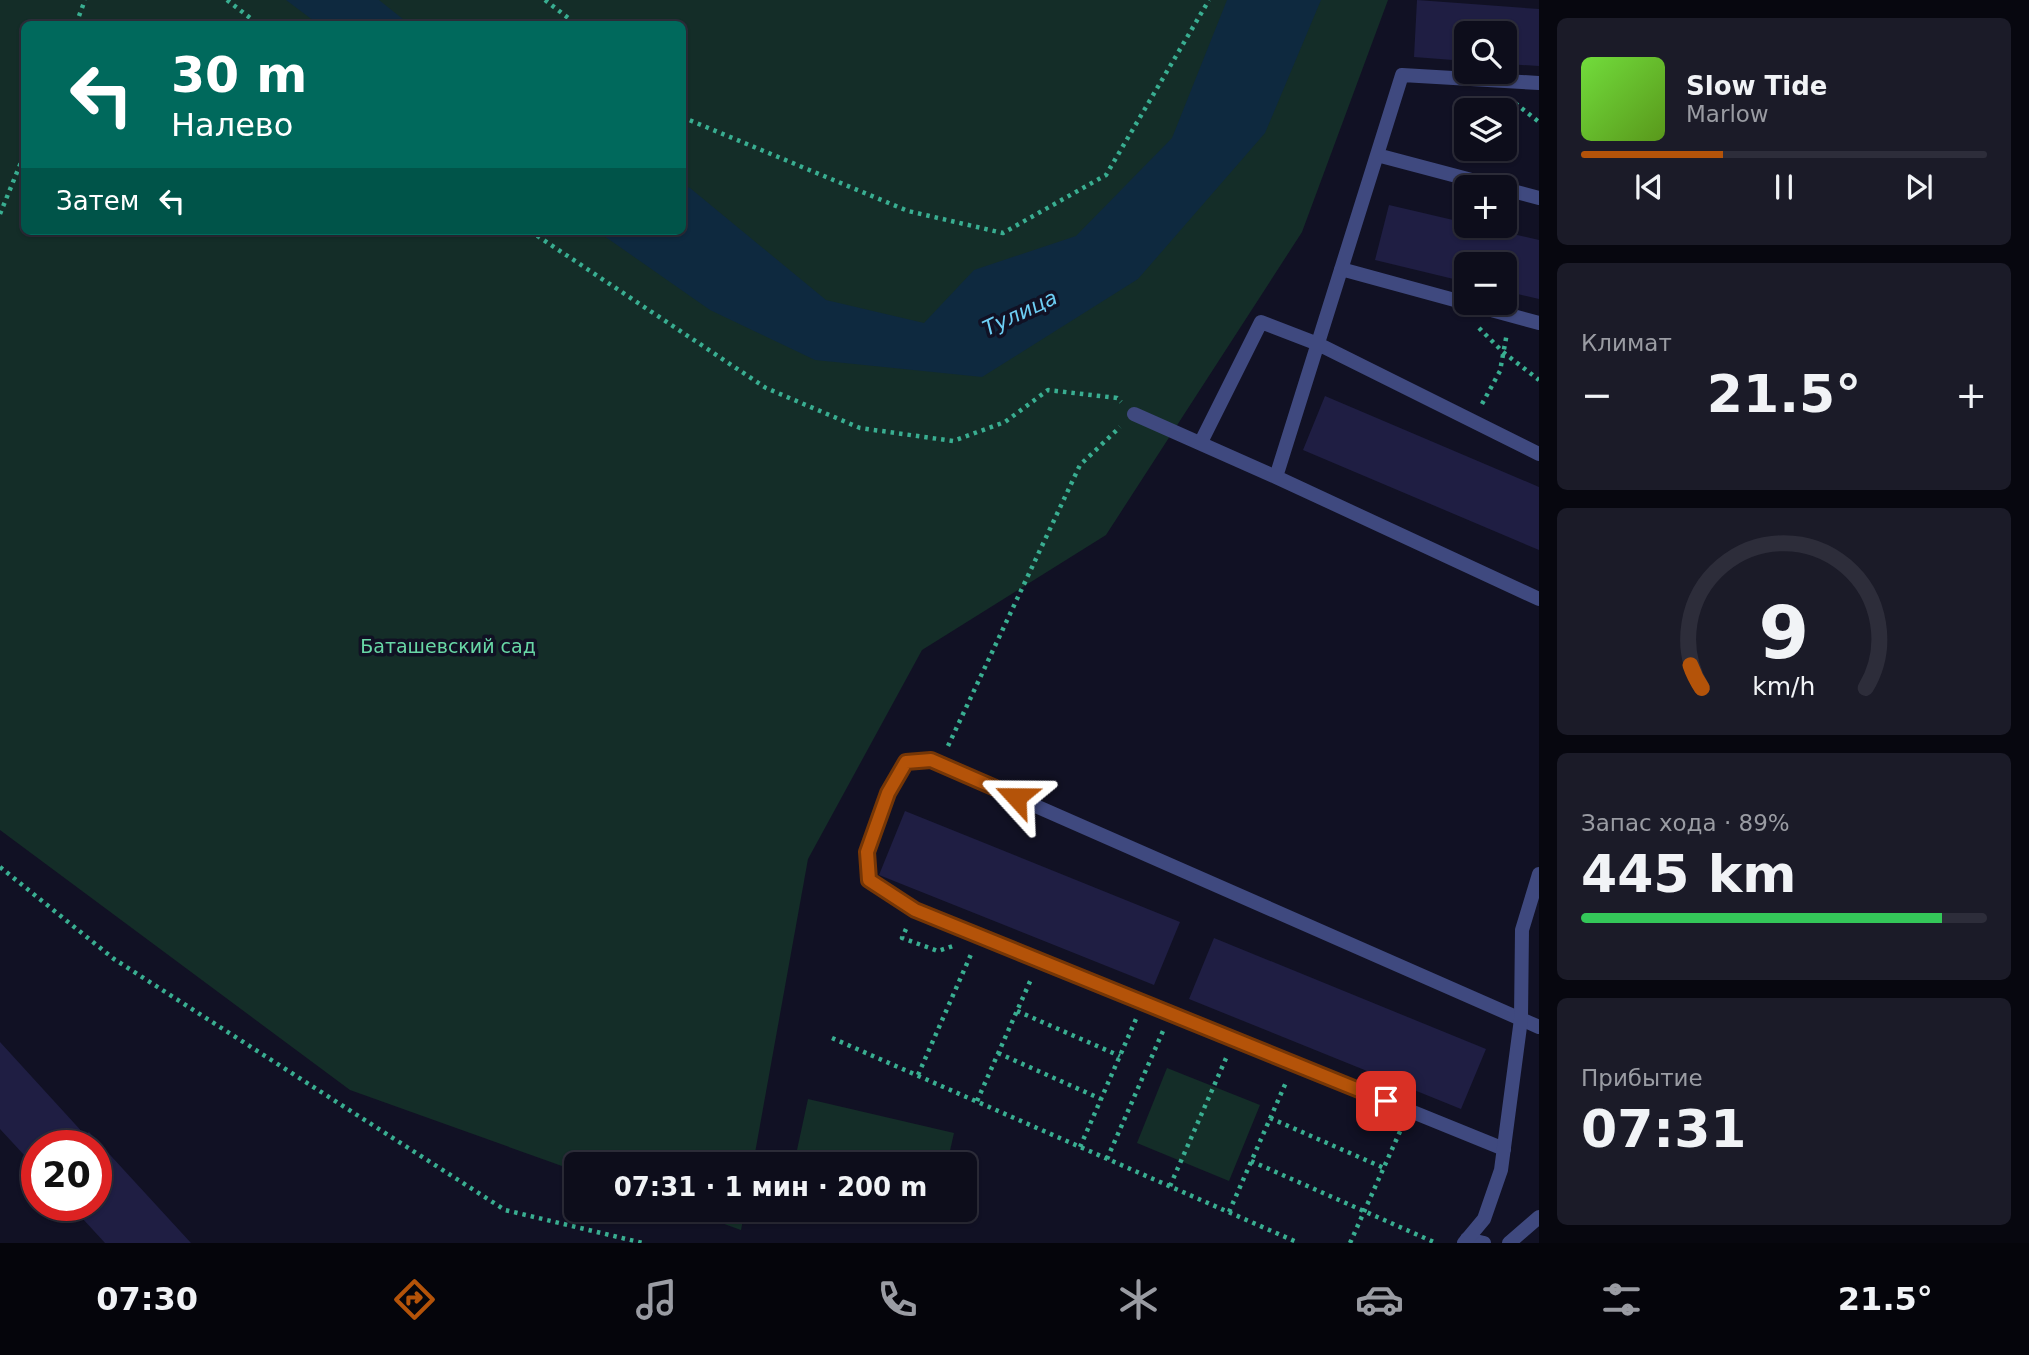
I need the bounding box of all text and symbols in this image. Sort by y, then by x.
map controls [1454,21,1517,315]
button: search [1454,21,1517,84]
text: 30 m [171,47,307,104]
icon: left [56,49,147,140]
text: Slow Tide [1686,71,1827,101]
button: layers [1454,98,1517,161]
text: Marlow [1686,101,1769,127]
text: Налево [171,106,293,144]
icon: previous [1630,168,1668,206]
icon: pause [1765,168,1803,206]
icon: next [1900,168,1938,206]
button: + [1454,175,1517,238]
icon: left [153,182,191,220]
text: Затем [56,186,139,216]
button: − [1454,252,1517,315]
water label: Тулица [979,285,1061,341]
text: Климат [1581,330,1672,356]
text: 21.5° [1707,364,1861,424]
text: − [1581,373,1613,417]
text: + [1955,373,1987,417]
text: 9 [1759,590,1809,675]
park label: Баташевский сад [360,635,536,657]
text: km/h [1752,671,1816,700]
position arrow [979,760,1053,834]
text: Запас хода · 89% [1581,810,1790,836]
text: 445 km [1581,844,1796,904]
text: Прибытие [1581,1065,1703,1091]
pin [1356,1071,1416,1131]
icon: arrive [1367,1082,1405,1120]
text: 07:31 [1581,1099,1747,1159]
speed limit sign: 20 [21,1130,112,1221]
text: 07:31 · 1 мин · 200 m [614,1172,927,1202]
icon: directions [390,1275,439,1324]
icon: music [632,1275,681,1324]
icon: phone [873,1275,922,1324]
icon: climate [1114,1275,1163,1324]
icon: car [1355,1275,1404,1324]
icon: filters [1597,1275,1646,1324]
text: 07:30 [96,1280,198,1318]
text: 21.5° [1838,1280,1933,1318]

